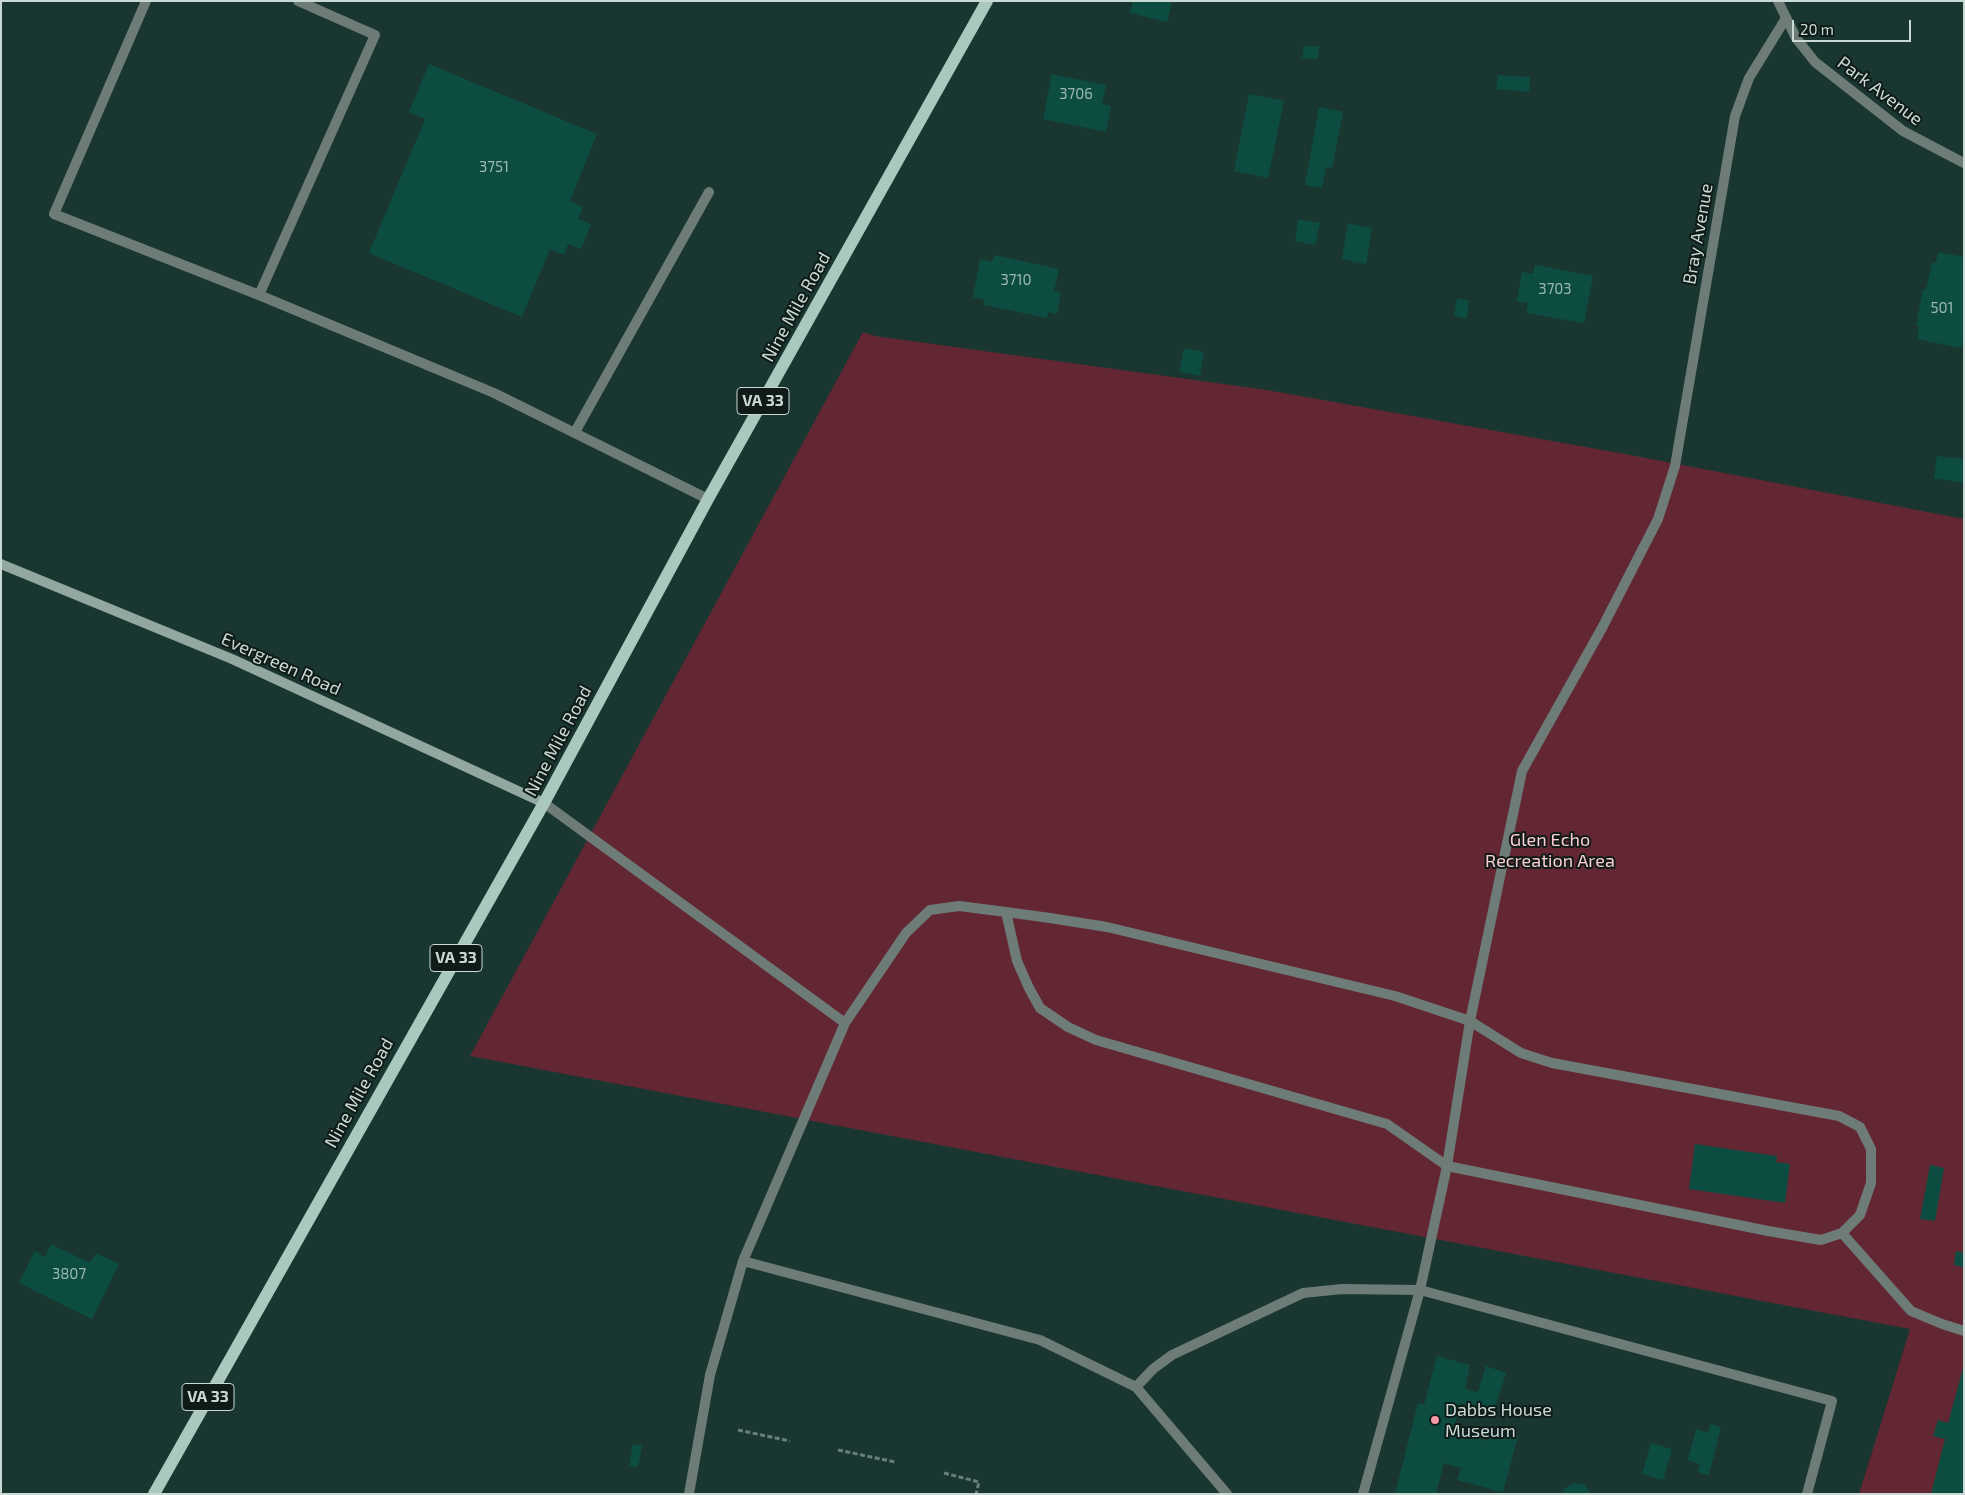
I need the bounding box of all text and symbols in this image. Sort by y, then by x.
scale bar [1795,10,1914,42]
text: 20 m [1800,20,1834,38]
street label: Park Avenue [1833,52,1927,130]
house number: 3706 [1059,85,1093,103]
house number: 3751 [479,158,509,176]
street label: Bray Avenue [1678,182,1718,286]
street label: Nine Mile Road [757,248,835,366]
house number: 3710 [1000,271,1032,289]
house number: 3703 [1538,280,1572,298]
house number: 501 [1930,299,1954,317]
road number: VA 33 [737,388,789,414]
street label: Evergreen Road [218,628,344,700]
street label: Nine Mile Road [520,682,596,800]
park label: Glen Echo Recreation Area [1485,829,1615,872]
road number: VA 33 [430,944,482,971]
street label: Nine Mile Road [320,1034,398,1152]
house number: 3807 [52,1265,86,1283]
road number: VA 33 [182,1384,234,1410]
place label: Dabbs House Museum [1445,1399,1552,1442]
marker: Dabbs House Museum [1429,1414,1441,1426]

